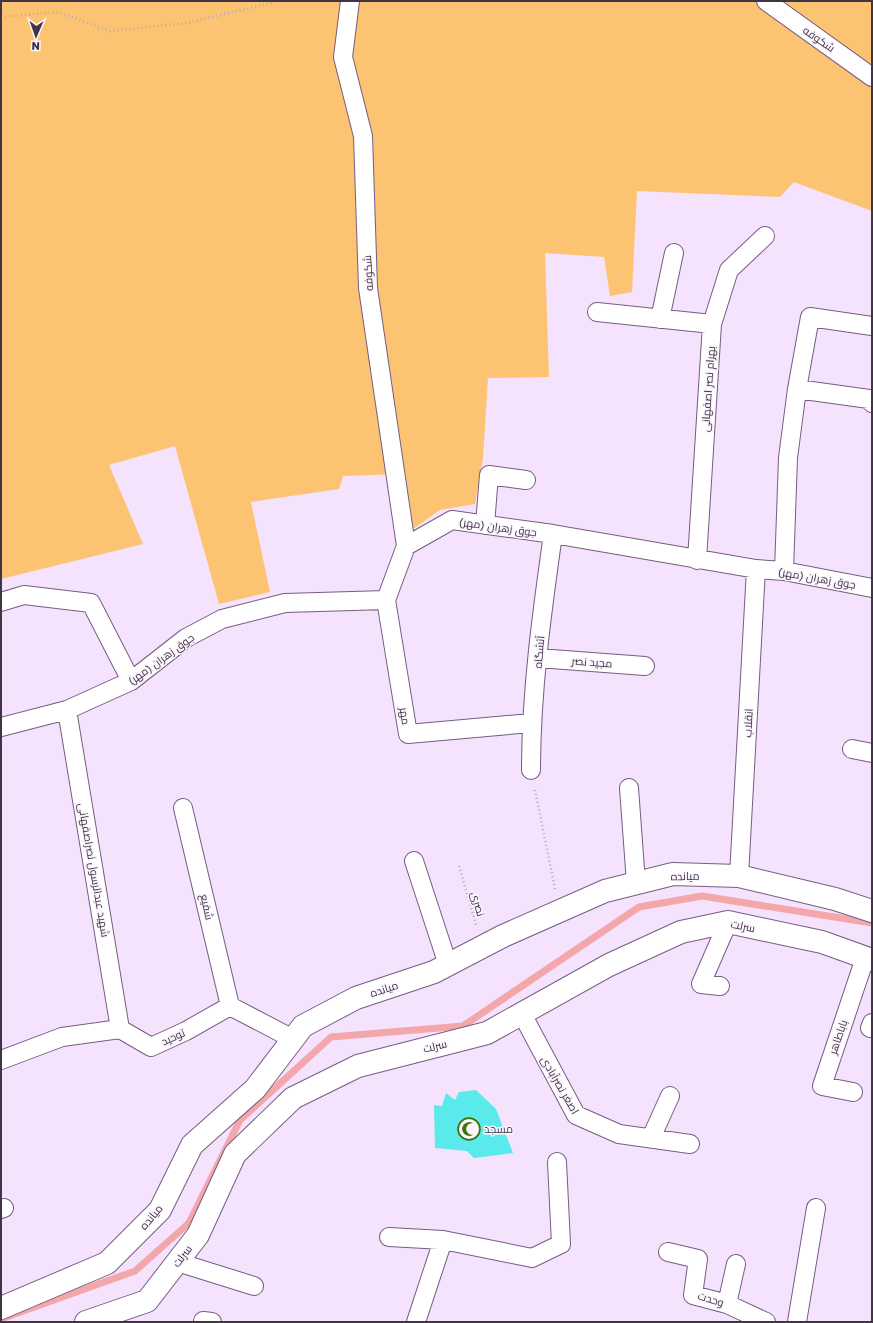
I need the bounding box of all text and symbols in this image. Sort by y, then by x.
north arrow [16,16,56,56]
street label: شکوفه [800,23,838,55]
text: N [31,40,40,53]
street label: شکوفه [360,255,376,291]
street label: بهرام نصر اصفهانی [698,345,719,433]
street label: جوق زهران (مهر) [458,515,538,539]
street label: جوق زهران (مهر) [777,564,857,592]
street label: جوق زهران (مهر) [125,630,197,688]
street label: آتشگاه [531,635,546,669]
street label: مجید نصر [570,654,613,670]
street label: مهر [397,705,413,726]
street label: انقلاب [740,708,755,738]
street label: شهید عبدالرسول نصراصفهانی [75,802,113,938]
street label: میانده [670,869,700,882]
street label: نصری [468,890,488,918]
street label: شفیع [196,893,217,922]
street label: سرلت [730,917,756,935]
street label: میانده [368,978,400,999]
street label: باباطاهر [825,1018,850,1057]
street label: توحید [159,1025,187,1049]
street label: سرلت [422,1036,448,1056]
street label: اصغر نصرآبادی [538,1054,582,1116]
mosque icon: مسجد [456,1116,482,1142]
place label: مسجد [484,1122,513,1135]
street label: میانده [136,1201,165,1232]
street label: سرلت [169,1242,195,1270]
street label: وحدت [696,1288,726,1310]

